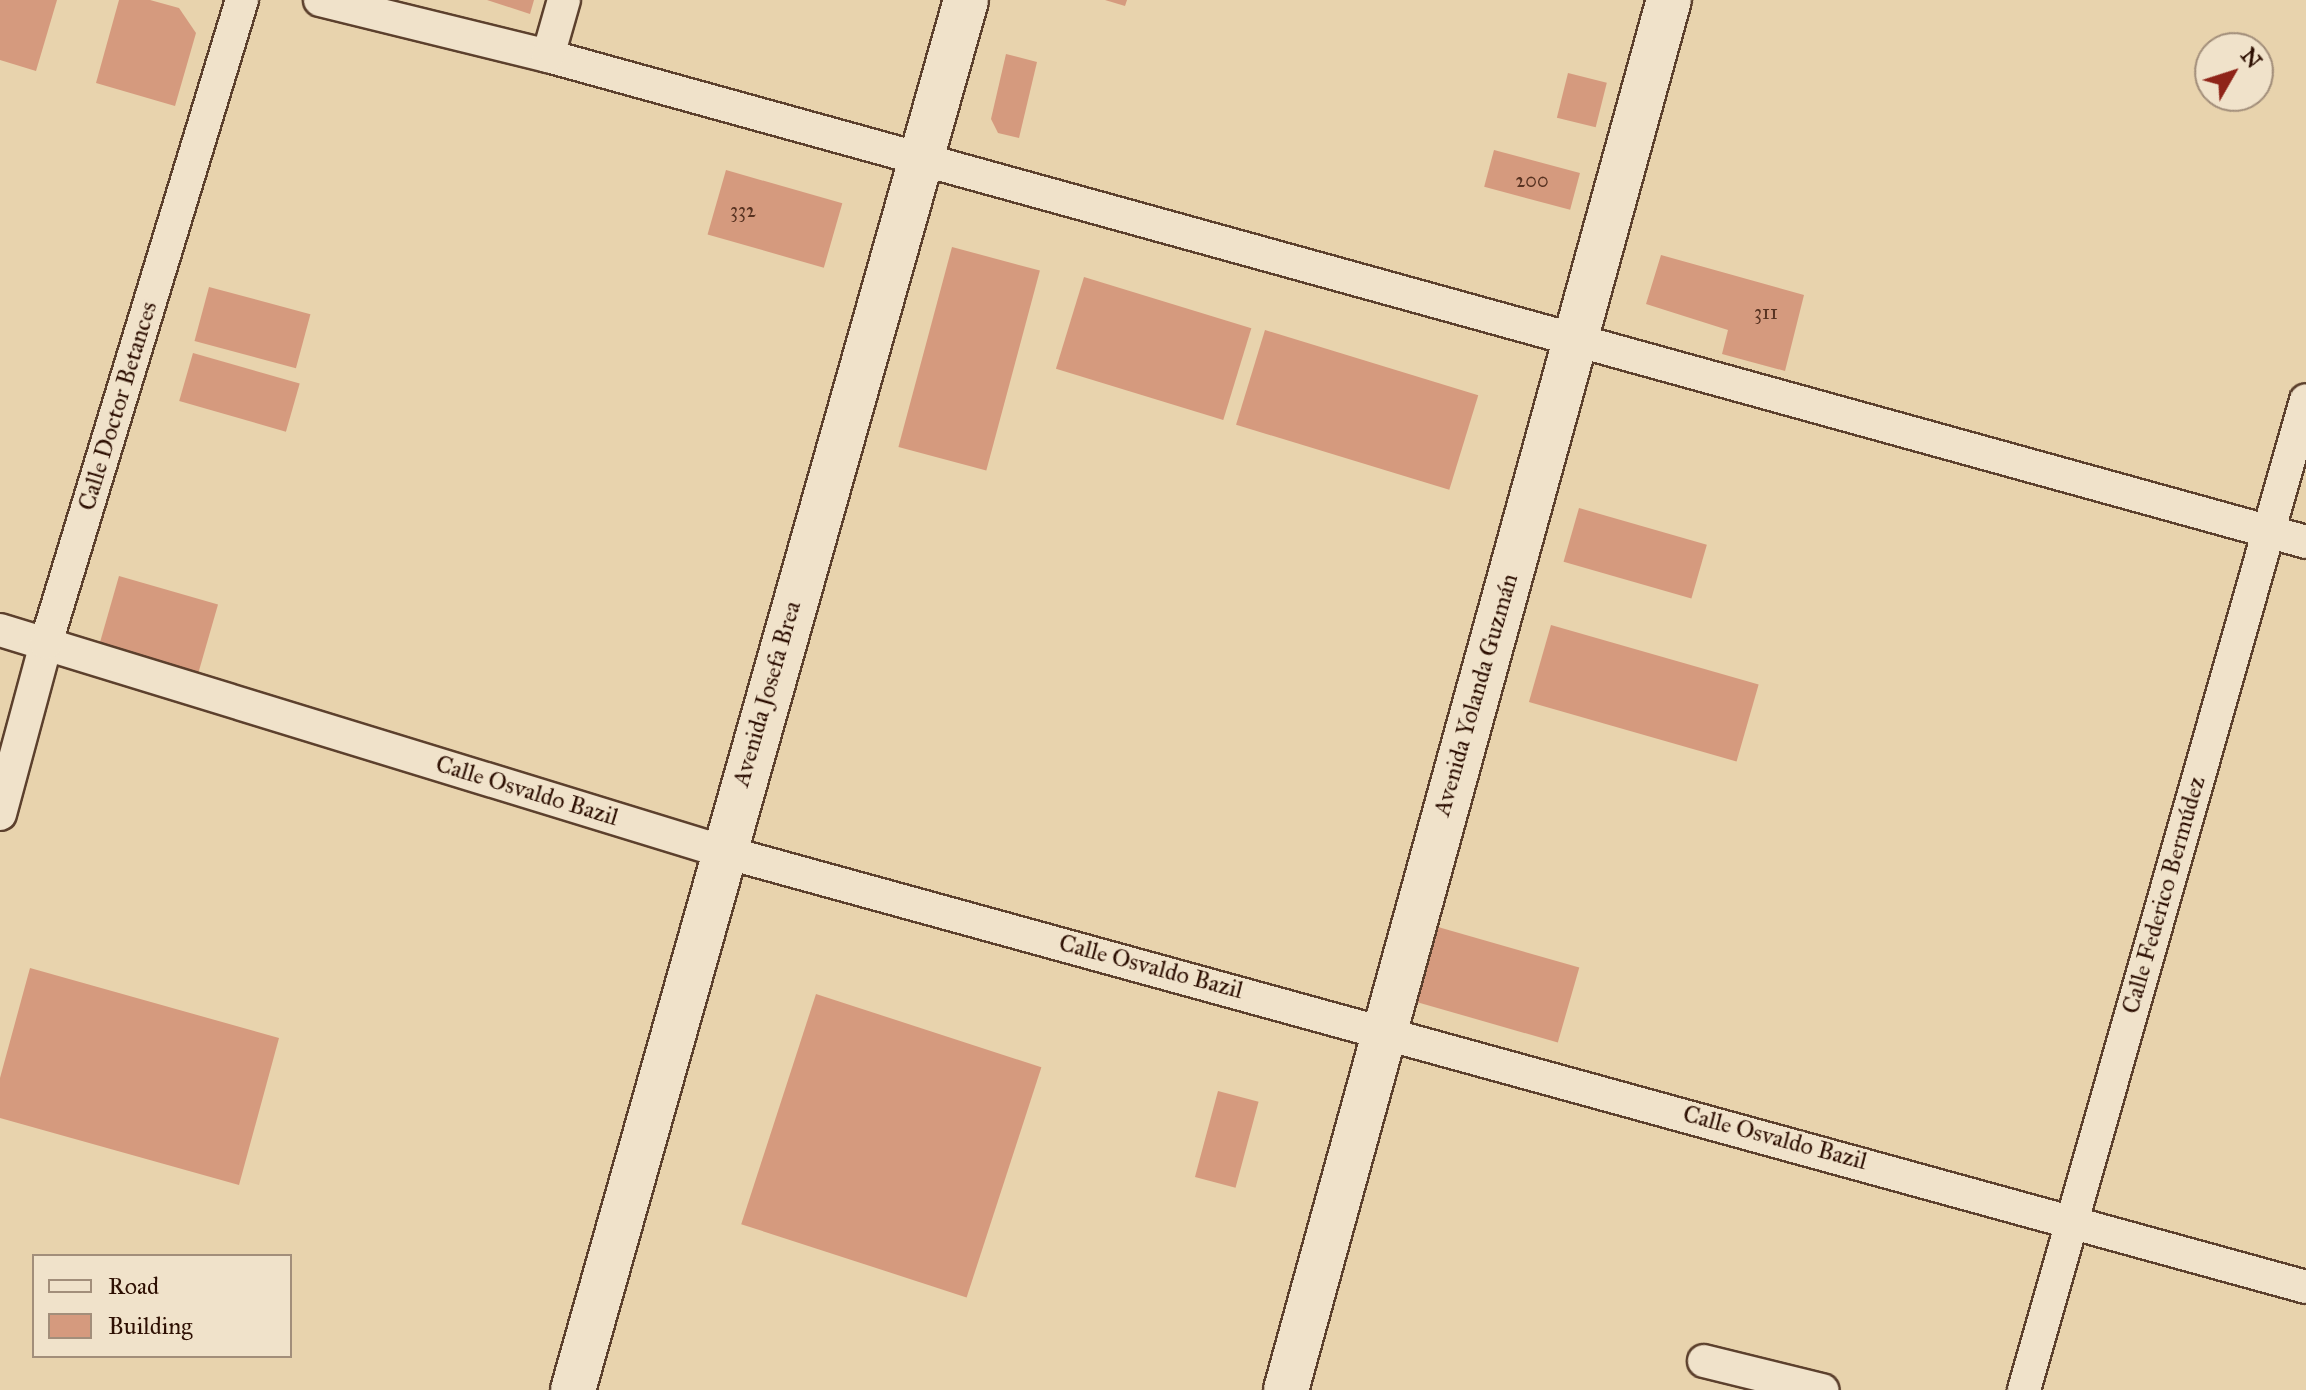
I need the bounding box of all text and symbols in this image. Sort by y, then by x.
north arrow [2194,32,2274,112]
text: N [2235,42,2268,74]
house number: 200 [1515,168,1549,192]
house number: 332 [730,198,756,222]
street label: Calle Doctor Betances [72,298,164,514]
house number: 311 [1754,300,1778,324]
street label: Avenida Yolanda Guzmán [1428,571,1524,819]
street label: Avenida Josefa Brea [727,598,807,790]
street label: Calle Osvaldo Bazil [432,750,622,832]
street label: Calle Federico Bermúdez [2116,773,2212,1017]
street label: Calle Osvaldo Bazil [1056,929,1246,1005]
street label: Calle Osvaldo Bazil [1680,1100,1870,1176]
legend [32,1254,292,1358]
text: Road [108,1271,159,1301]
text: Building [108,1311,193,1341]

